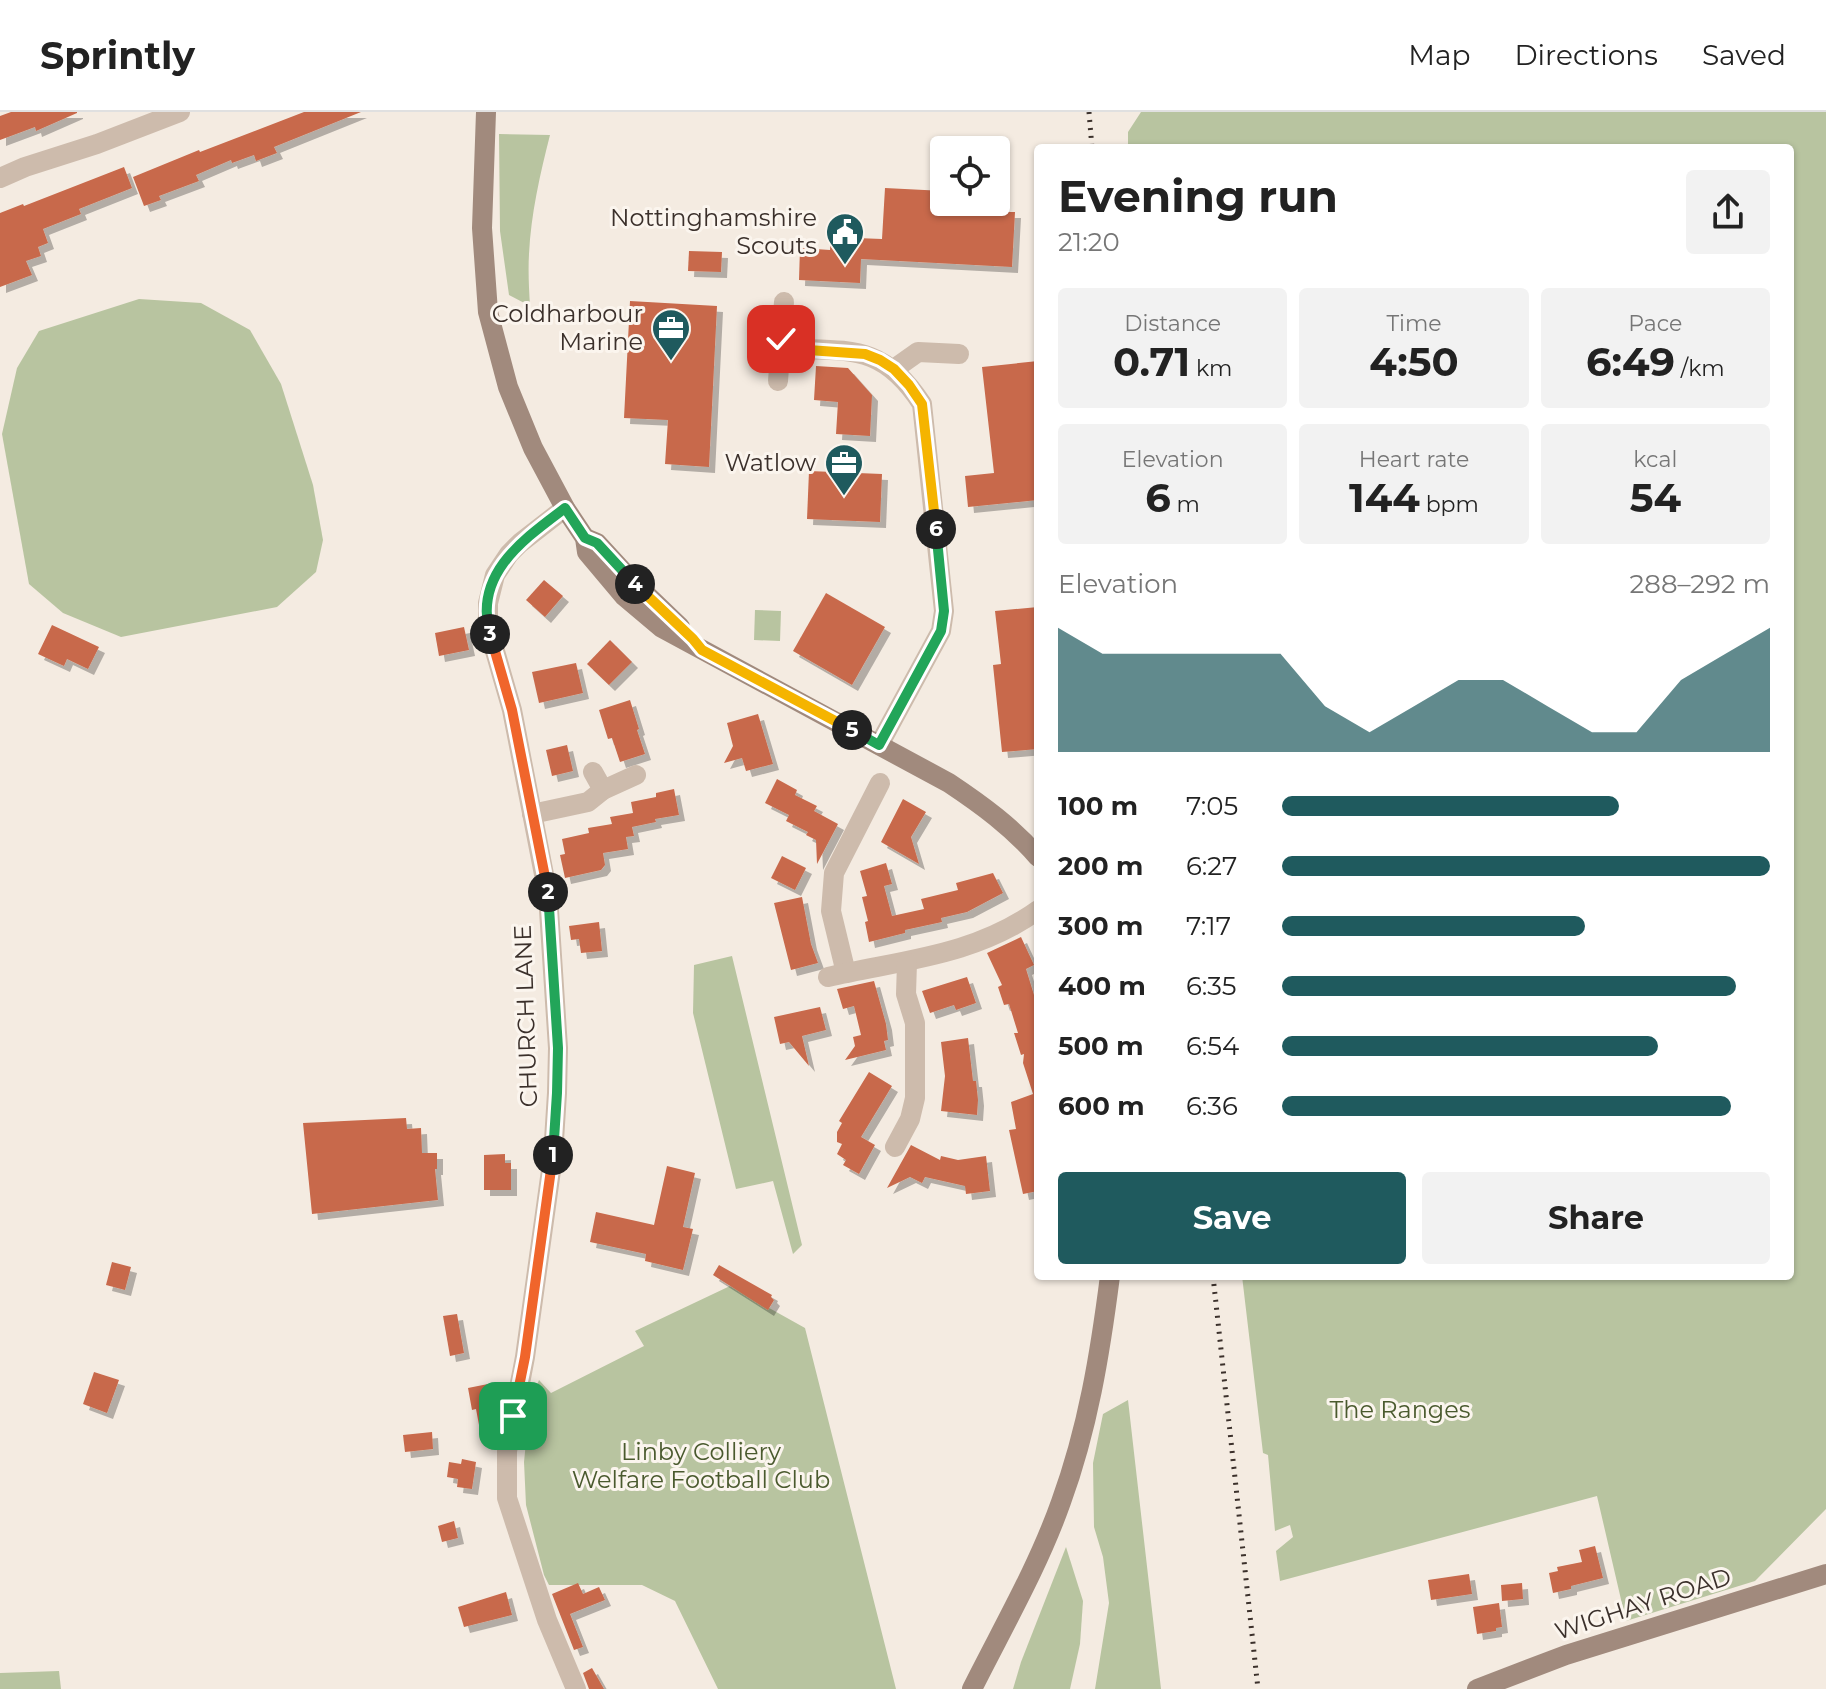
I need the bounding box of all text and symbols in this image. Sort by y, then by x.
text: Sprintly [40,32,195,79]
text: Map [1408,38,1470,72]
text: Directions [1514,38,1658,72]
text: Saved [1702,38,1786,72]
map controls [930,136,1010,216]
button: locate [930,136,1010,216]
text: Evening run [1058,169,1338,223]
button: share [1686,170,1770,254]
place label: Nottinghamshire Scouts [610,203,817,260]
public building icon: Nottinghamshire Scouts [824,211,866,266]
text: 21:20 [1058,226,1120,258]
place label: Coldharbour Marine [492,299,643,356]
pin [747,305,815,373]
office icon: Coldharbour Marine [650,307,692,362]
text: Distance [1124,310,1221,337]
text: Time [1386,310,1442,337]
text: Pace [1628,310,1682,337]
icon: check [759,317,803,361]
text: 0.71 [1113,337,1190,386]
text: 4:50 [1369,337,1459,386]
text: 6:49 [1586,337,1675,386]
text: km [1190,355,1232,382]
text: /km [1675,355,1725,382]
office icon: Watlow [823,442,865,497]
text: Elevation [1122,446,1224,473]
text: Heart rate [1359,446,1469,473]
text: kcal [1633,446,1677,473]
place label: Watlow [725,448,816,477]
text: 6 [1145,473,1171,522]
text: 144 [1349,473,1420,522]
text: 54 [1630,473,1681,522]
text: m [1171,491,1200,518]
text: bpm [1420,491,1479,518]
pin: 6 [916,509,956,549]
text: 6 [929,515,943,542]
pin: 4 [615,564,655,604]
text: Elevation [1058,568,1178,600]
text: 288–292 m [1630,568,1770,600]
text: 4 [627,570,643,597]
pin: 3 [470,614,510,654]
text: 3 [483,620,497,647]
pin: 5 [832,710,872,750]
text: 5 [845,716,859,743]
text: 100 m [1058,790,1138,822]
text: 7:05 [1186,790,1238,822]
text: 200 m [1058,850,1143,882]
text: 6:27 [1186,850,1237,882]
pin: 2 [528,872,568,912]
text: 2 [542,878,554,905]
text: 300 m [1058,910,1143,942]
text: 7:17 [1186,910,1231,942]
street label: CHURCH LANE [508,924,543,1108]
text: 400 m [1058,970,1146,1002]
text: 6:35 [1186,970,1236,1002]
text: 500 m [1058,1030,1143,1062]
text: 6:54 [1186,1030,1239,1062]
text: 600 m [1058,1090,1145,1122]
text: 6:36 [1186,1090,1238,1122]
pin: 1 [533,1135,573,1175]
text: 1 [549,1141,557,1168]
button: Save [1058,1172,1406,1264]
button: Share [1422,1172,1770,1264]
pin [479,1382,547,1450]
icon: arrive [491,1394,535,1438]
park label: The Ranges [1329,1395,1471,1424]
park label: Linby Colliery Welfare Football Club [572,1437,830,1494]
street label: WIGHAY ROAD [1551,1561,1735,1646]

